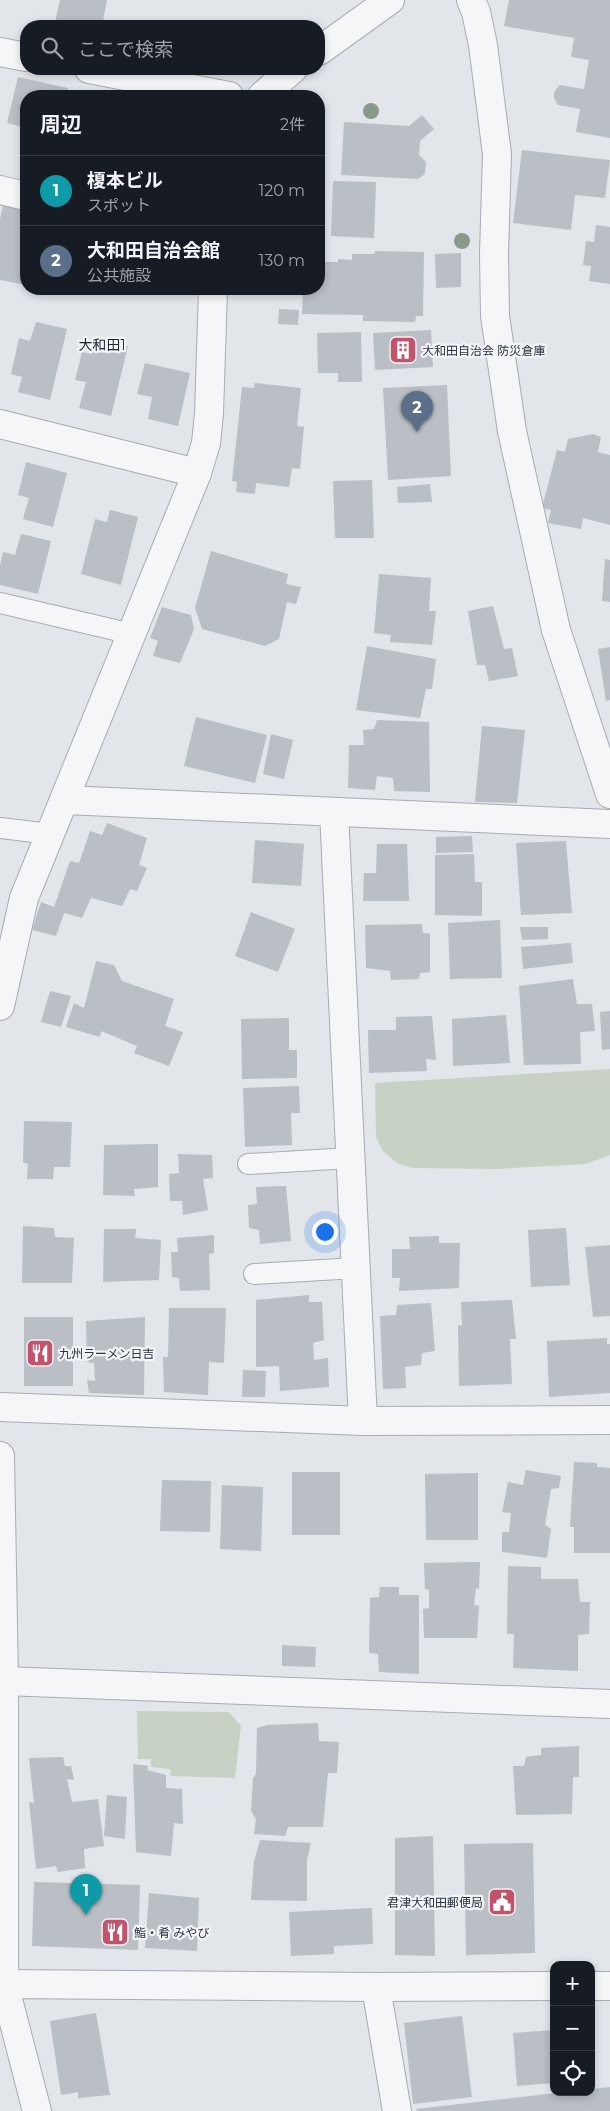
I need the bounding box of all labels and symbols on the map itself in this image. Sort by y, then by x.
building icon: 大和田自治会 防災倉庫 [388,335,418,365]
district label: 大和田1 [78,336,126,354]
place label: 大和田自治会 防災倉庫 [422,343,545,358]
pin: 2 [401,391,433,432]
your location [312,1219,338,1245]
restaurant icon: 九州ラーメン日吉 [25,1338,55,1368]
place label: 九州ラーメン日吉 [59,1346,155,1361]
pin: 1 [70,1874,102,1915]
public building icon: 君津大和田郵便局 [487,1887,517,1917]
place label: 君津大和田郵便局 [387,1895,483,1910]
restaurant icon: 鮨・肴 みやび [100,1917,130,1947]
place label: 鮨・肴 みやび [134,1925,209,1940]

